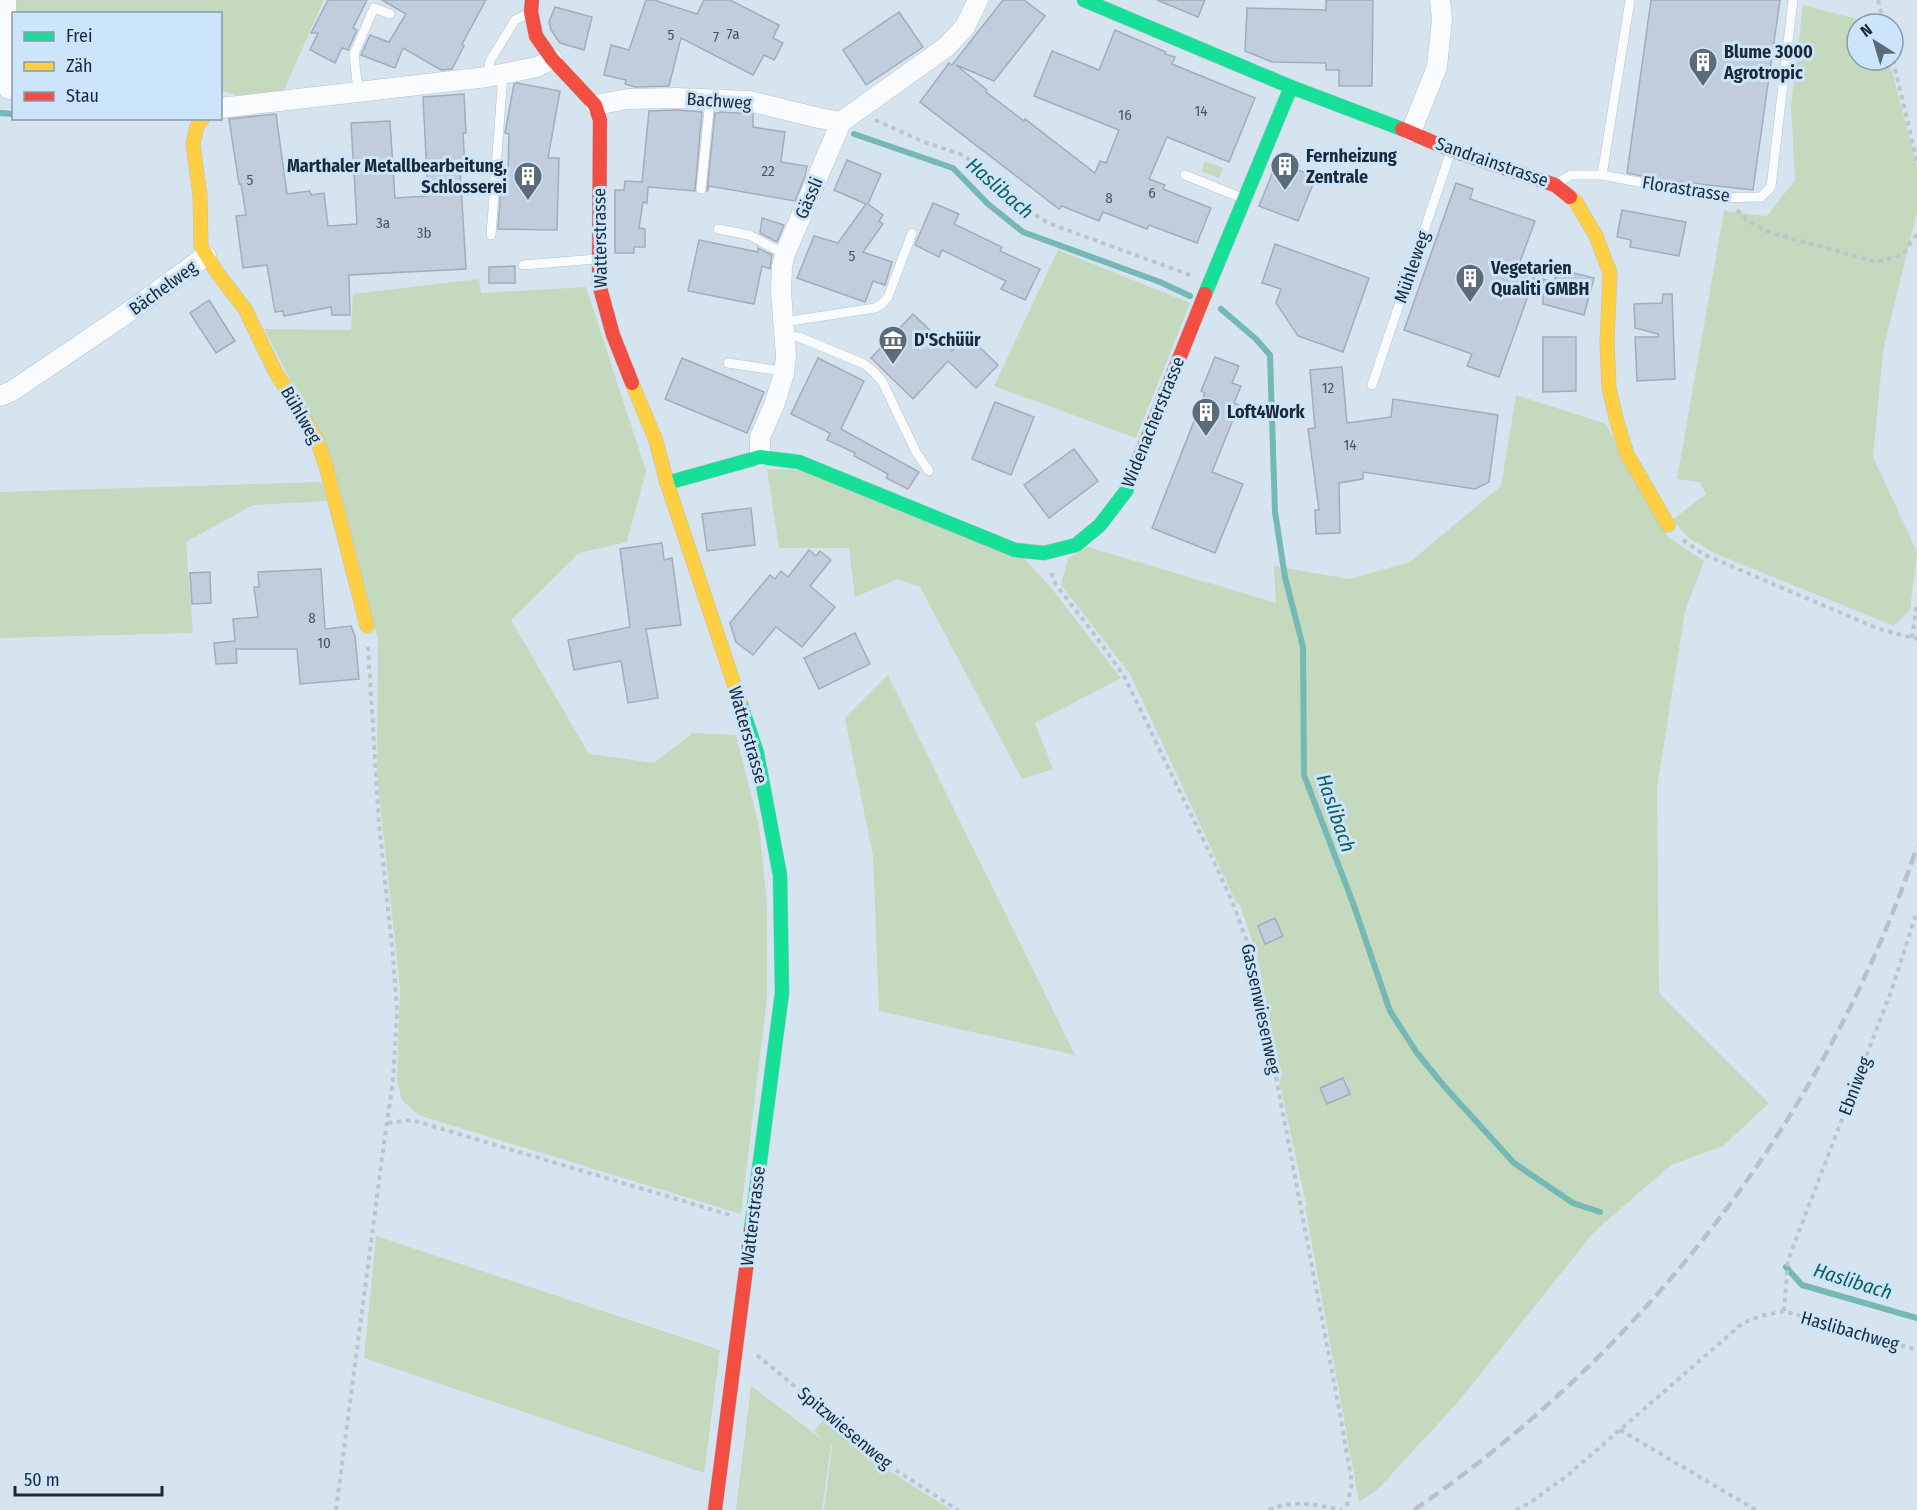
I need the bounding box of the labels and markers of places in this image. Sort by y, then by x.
place label: Blume 3000 Agrotropic [1723,41,1813,84]
building icon: Blume 3000 Agrotropic [1687,46,1719,88]
place label: Fernheizung Zentrale [1306,145,1397,188]
building icon: Fernheizung Zentrale [1269,150,1301,192]
place label: Marthaler Metallbearbeitung, Schlosserei [287,155,507,198]
building icon: Marthaler Metallbearbeitung, Schlosserei [512,160,544,202]
place label: Vegetarien Qualiti GMBH [1490,257,1589,300]
building icon: Vegetarien Qualiti GMBH [1454,262,1486,304]
museum icon: D'Schüür [877,324,909,366]
place label: D'Schüür [914,329,981,351]
building icon: Loft4Work [1190,396,1222,438]
place label: Loft4Work [1227,401,1306,423]

